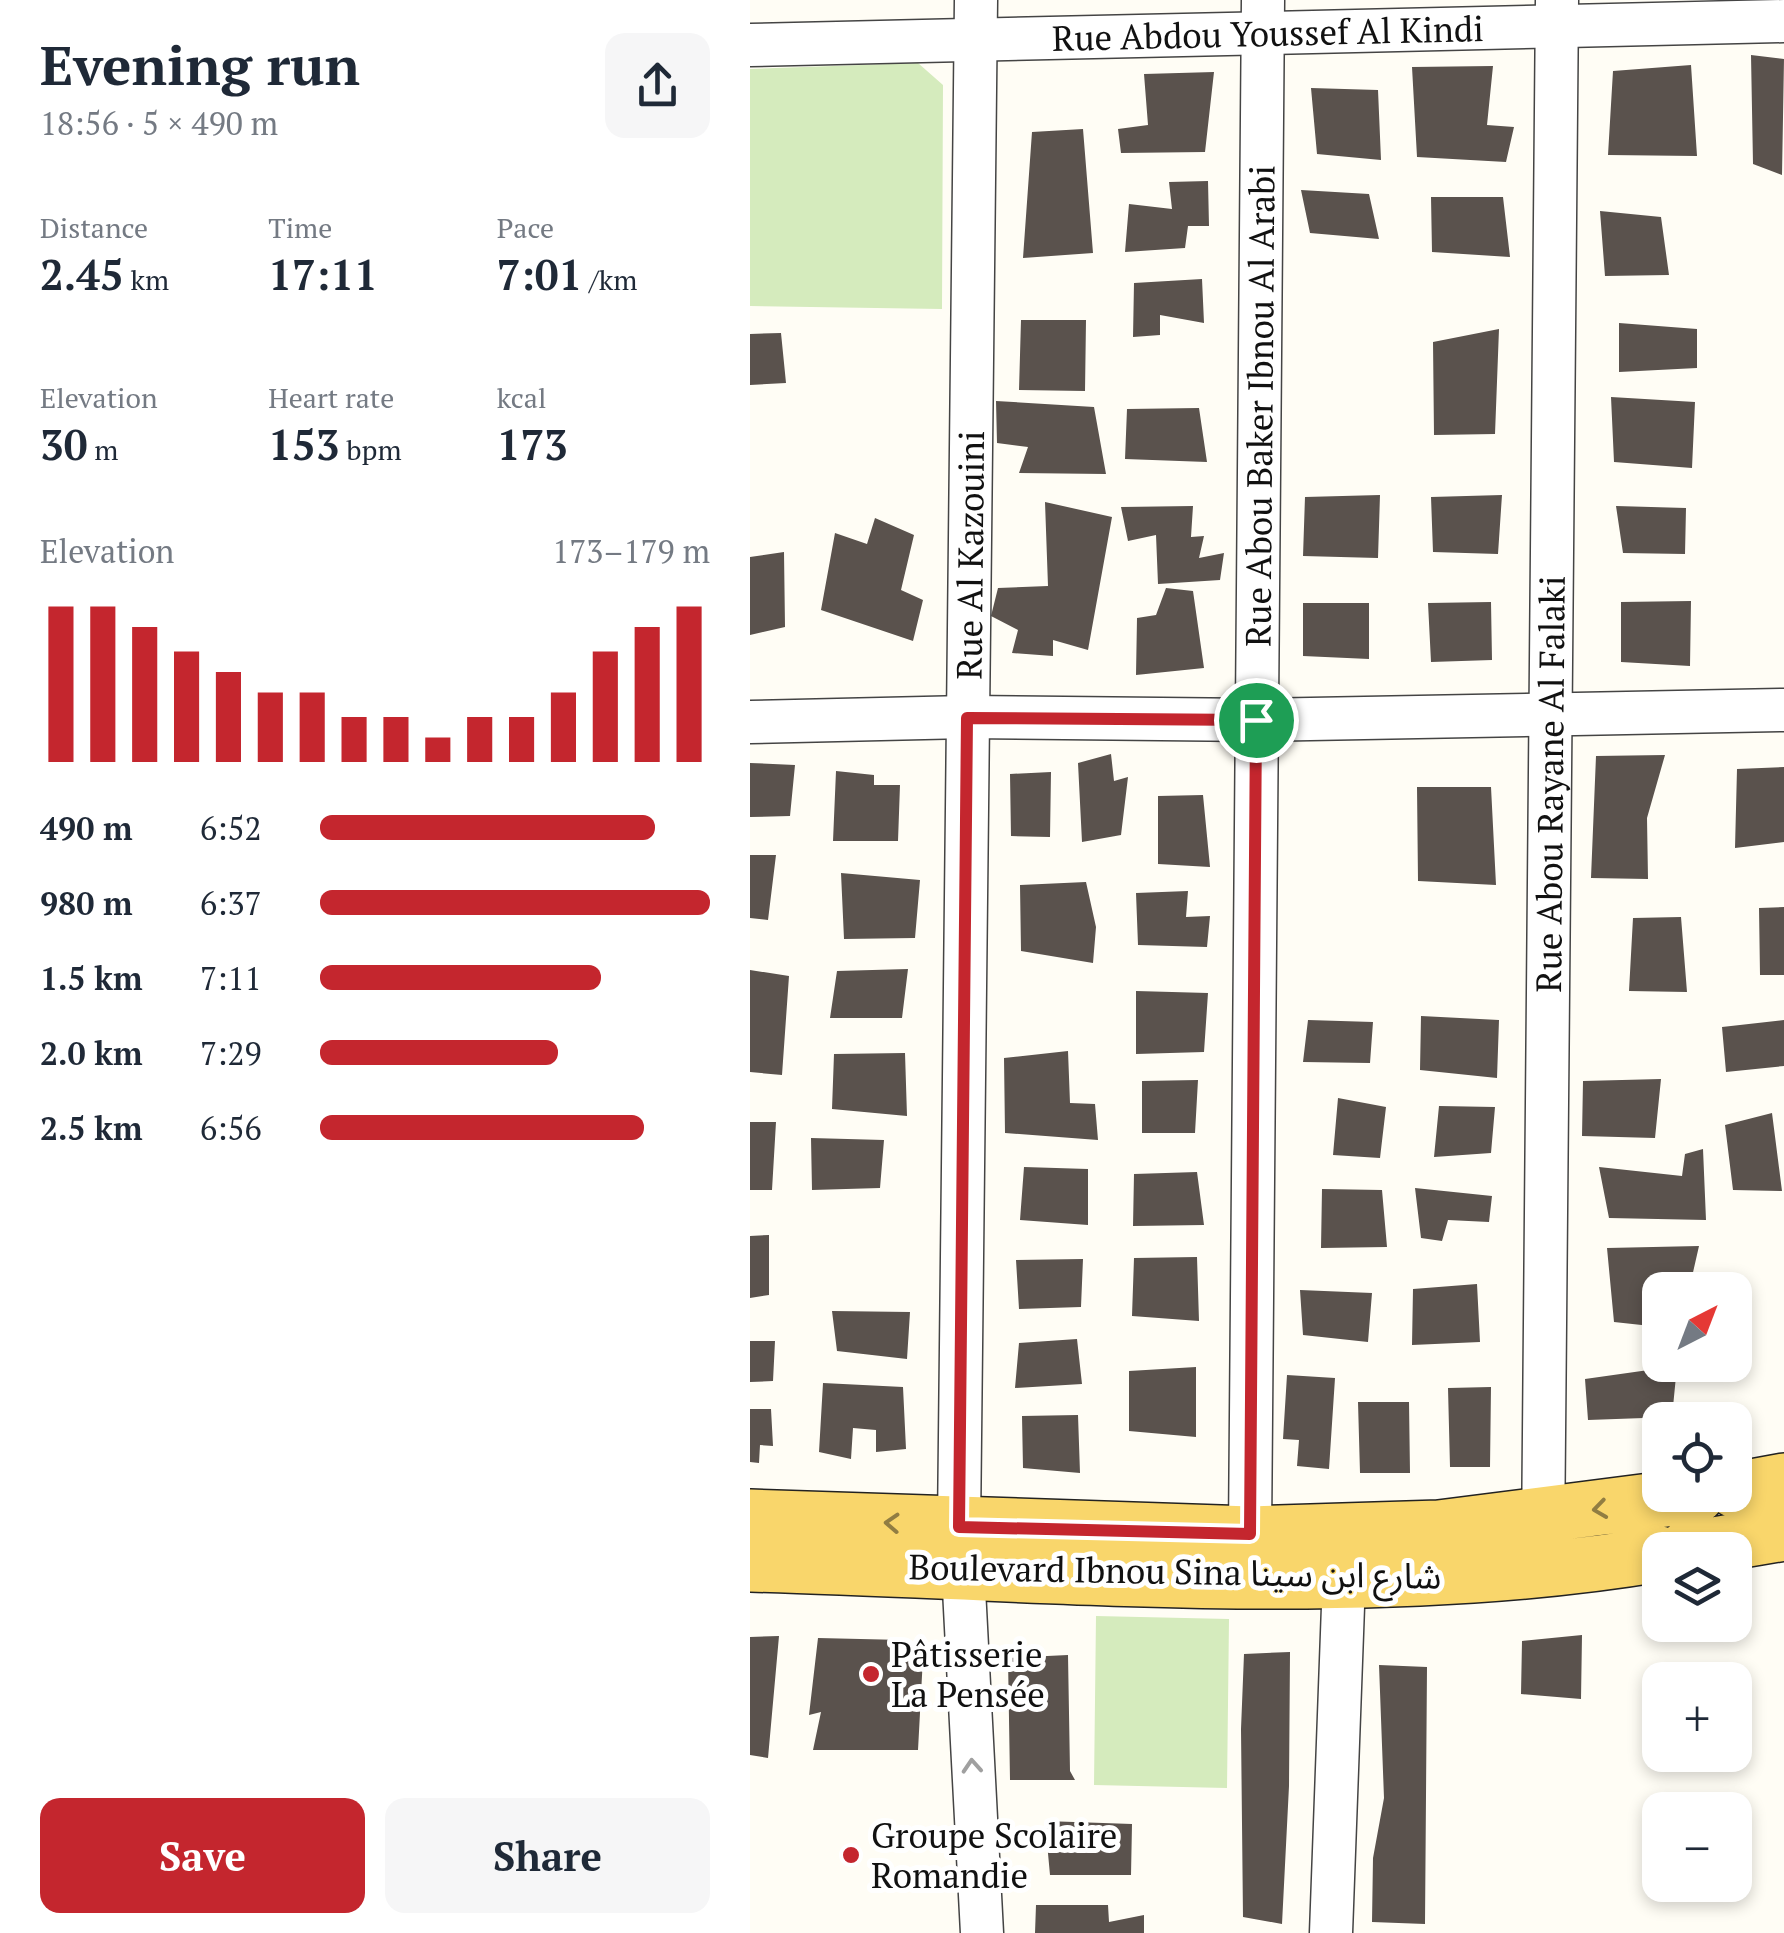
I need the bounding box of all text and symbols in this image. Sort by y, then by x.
street label: Rue Abdou Youssef Al Kindi [1052,5,1484,61]
text: Evening run [40,28,360,101]
button: share [605,33,710,138]
text: 18:56 · 5 × 490 m [40,102,278,144]
street label: Rue Abou Baker Ibnou Al Arabi [1235,165,1285,647]
text: Distance [40,209,148,246]
text: Time [268,209,332,246]
text: Pace [497,209,554,246]
text: 2.45 [40,246,124,302]
text: 17:11 [268,246,378,302]
text: 7:01 [497,246,582,302]
text: km [124,261,169,298]
text: /km [582,261,637,298]
text: Elevation [40,379,158,416]
text: Heart rate [268,379,394,416]
text: kcal [497,379,546,416]
text: 30 [40,416,87,472]
text: 153 [268,416,340,472]
text: 173 [497,416,568,472]
street label: Rue Al Kazouini [945,430,994,680]
text: m [87,431,118,468]
text: bpm [340,431,402,468]
text: Elevation [40,530,174,572]
text: 173–179 m [552,530,710,572]
street label: Rue Abou Rayane Al Falaki [1525,575,1575,993]
pin [1214,678,1299,763]
icon: arrive [1229,693,1284,748]
text: 490 m [40,807,132,849]
text: 6:52 [200,807,262,849]
text: 980 m [40,882,132,924]
text: 6:37 [200,882,262,924]
text: 1.5 km [40,957,143,999]
text: 7:11 [200,957,262,999]
text: 2.0 km [40,1032,143,1074]
text: 7:29 [200,1032,262,1074]
text: 2.5 km [40,1107,143,1149]
text: 6:56 [200,1107,262,1149]
north arrow [1642,1272,1752,1382]
map controls [1642,1272,1752,1902]
button: locate [1642,1402,1752,1512]
one-way arrow [1592,1497,1609,1518]
one-way arrow [883,1513,899,1534]
button: layers [1642,1532,1752,1642]
street label: Boulevard Ibnou Sina شارع ابن سينا [908,1543,1442,1603]
place label: Pâtisserie La Pensée [891,1631,1045,1717]
button: + [1642,1662,1752,1772]
marker: Pâtisserie La Pensée [860,1663,882,1685]
one-way arrow [962,1757,983,1773]
button: − [1642,1792,1752,1902]
button: Save [40,1798,365,1913]
button: Share [385,1798,710,1913]
place label: Groupe Scolaire Romandie [871,1812,1117,1898]
marker: Groupe Scolaire Romandie [840,1844,862,1866]

